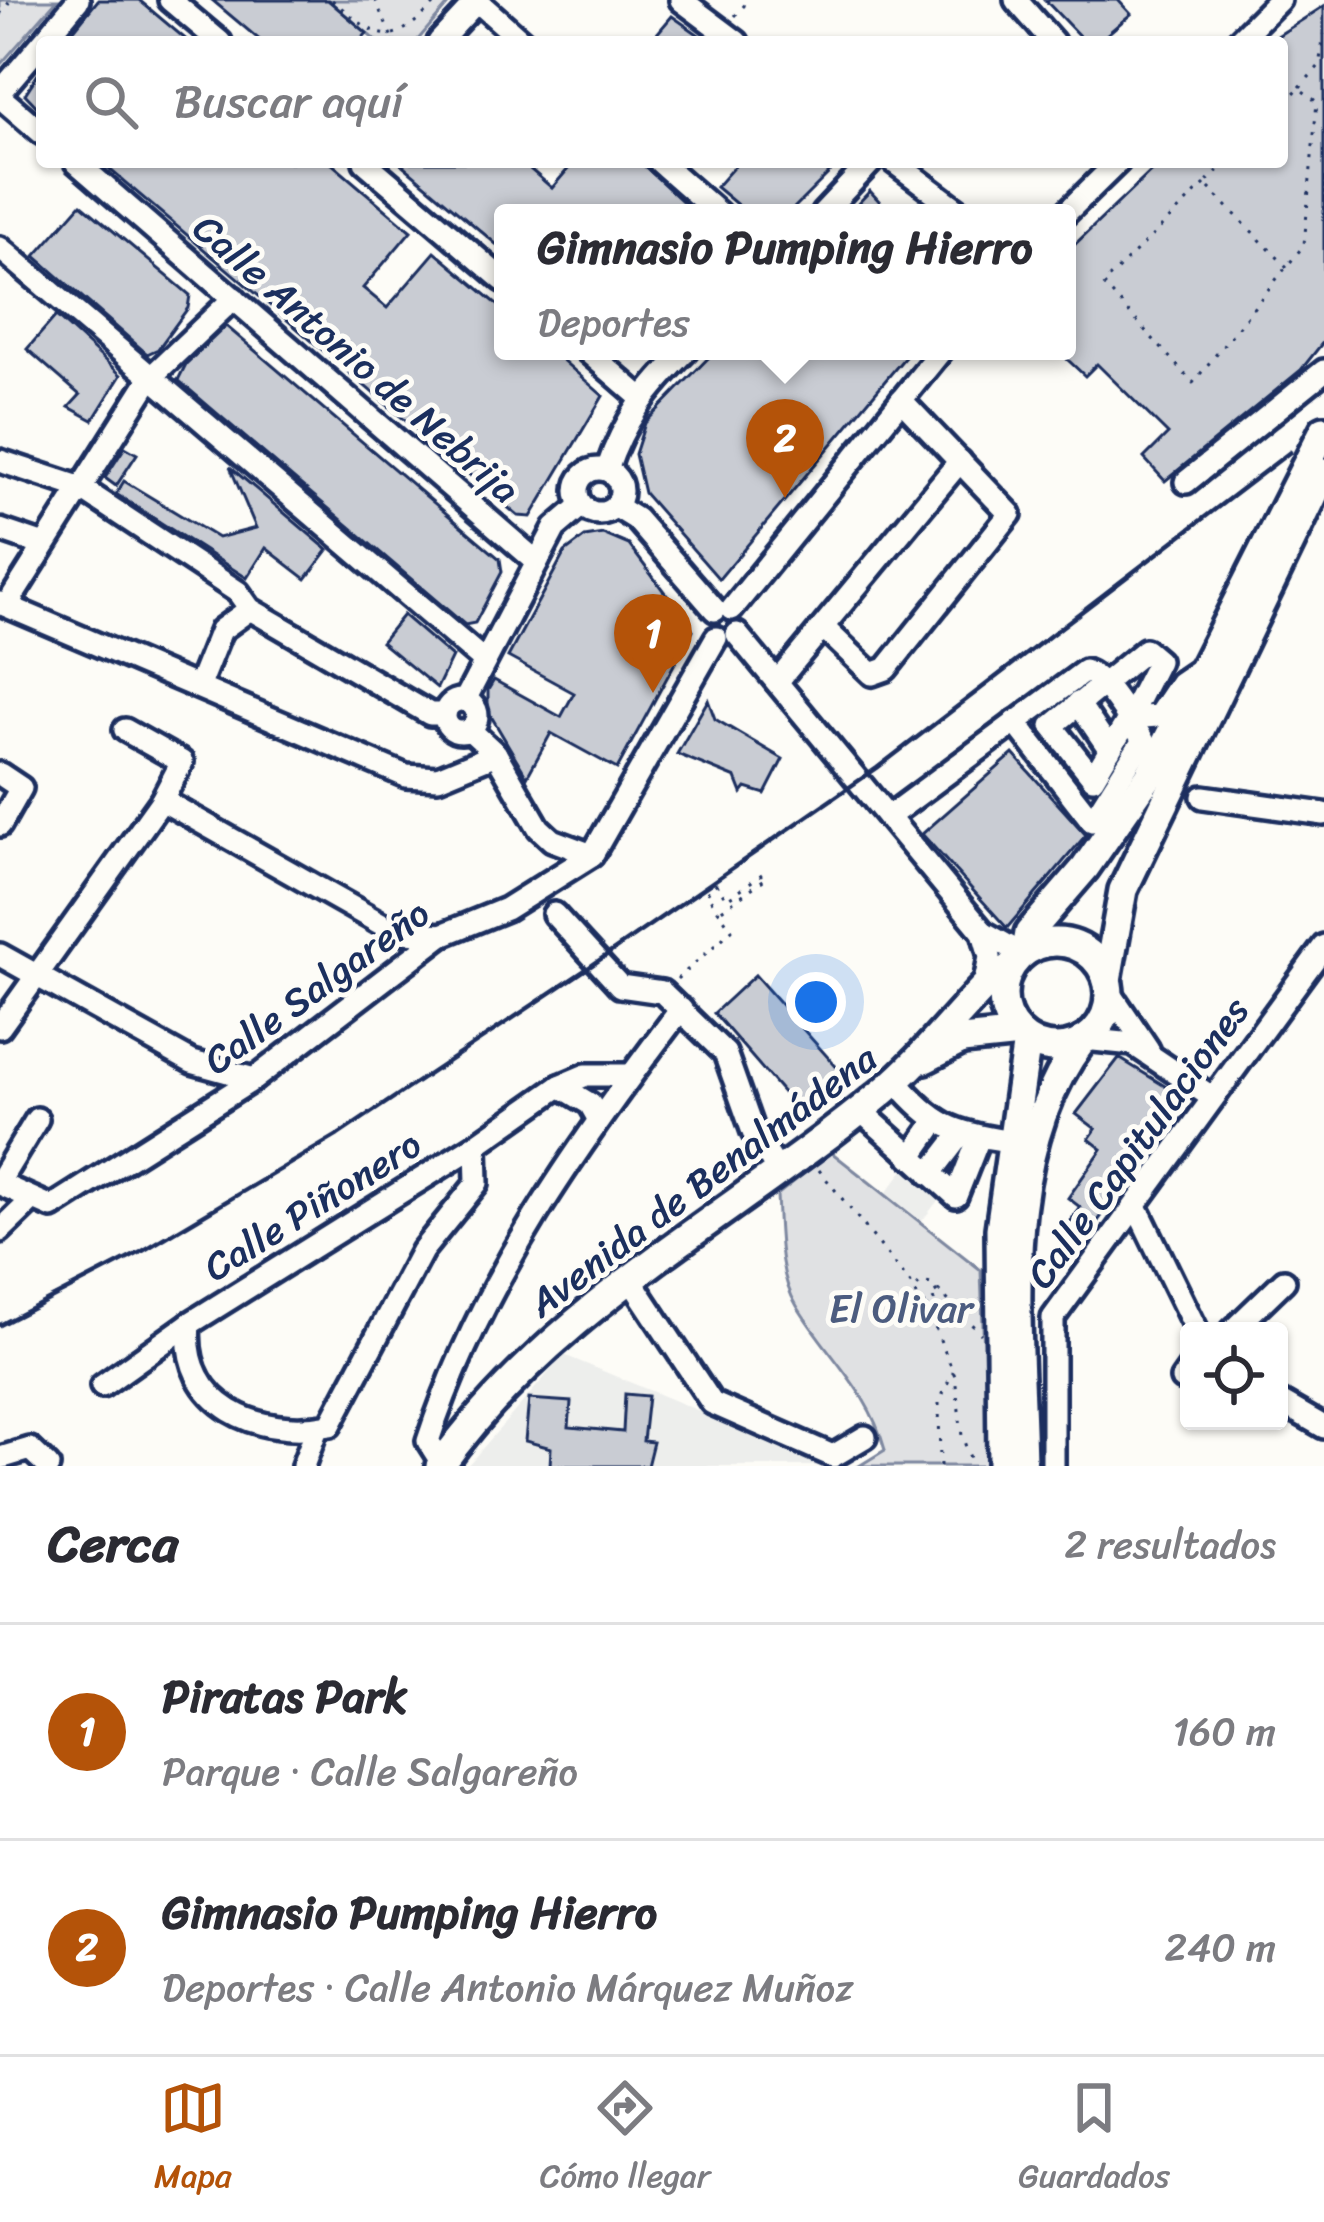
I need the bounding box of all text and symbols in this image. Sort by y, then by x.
search box [36,36,1288,168]
text: Buscar aquí [174,62,403,142]
icon: search [78,69,144,135]
street label: Calle Antonio de Nebrija [177,196,537,521]
popup [494,204,1076,360]
text: Gimnasio Pumping Hierro [538,208,1032,288]
text: Deportes [538,288,690,357]
pin: 2 [746,399,824,498]
pin: 1 [614,594,692,693]
street label: Calle Salgareño [188,880,445,1093]
your location [786,972,846,1032]
street label: Calle Capitulaciones [1007,981,1268,1303]
street label: Avenida de Benalmádena [511,1025,893,1336]
street label: Calle Piñonero [189,1111,435,1300]
park label: El Olivar [829,1274,975,1343]
map controls [1180,1322,1288,1430]
button: locate [1180,1322,1288,1430]
text: Cerca [48,1499,178,1589]
text: 2 resultados [1064,1510,1276,1579]
text: Piratas Park [162,1657,407,1737]
text: 1 [79,1697,95,1766]
text: 160 m [1172,1697,1276,1766]
text: Parque · Calle Salgareño [162,1737,578,1806]
text: Gimnasio Pumping Hierro [162,1873,657,1953]
text: 2 [76,1913,98,1982]
text: 240 m [1164,1913,1276,1982]
text: Deportes · Calle Antonio Márquez Muñoz [162,1953,854,2022]
tab: Mapa [154,2075,232,2205]
tab: Cómo llegar [540,2075,710,2205]
tab: Guardados [1018,2075,1170,2205]

